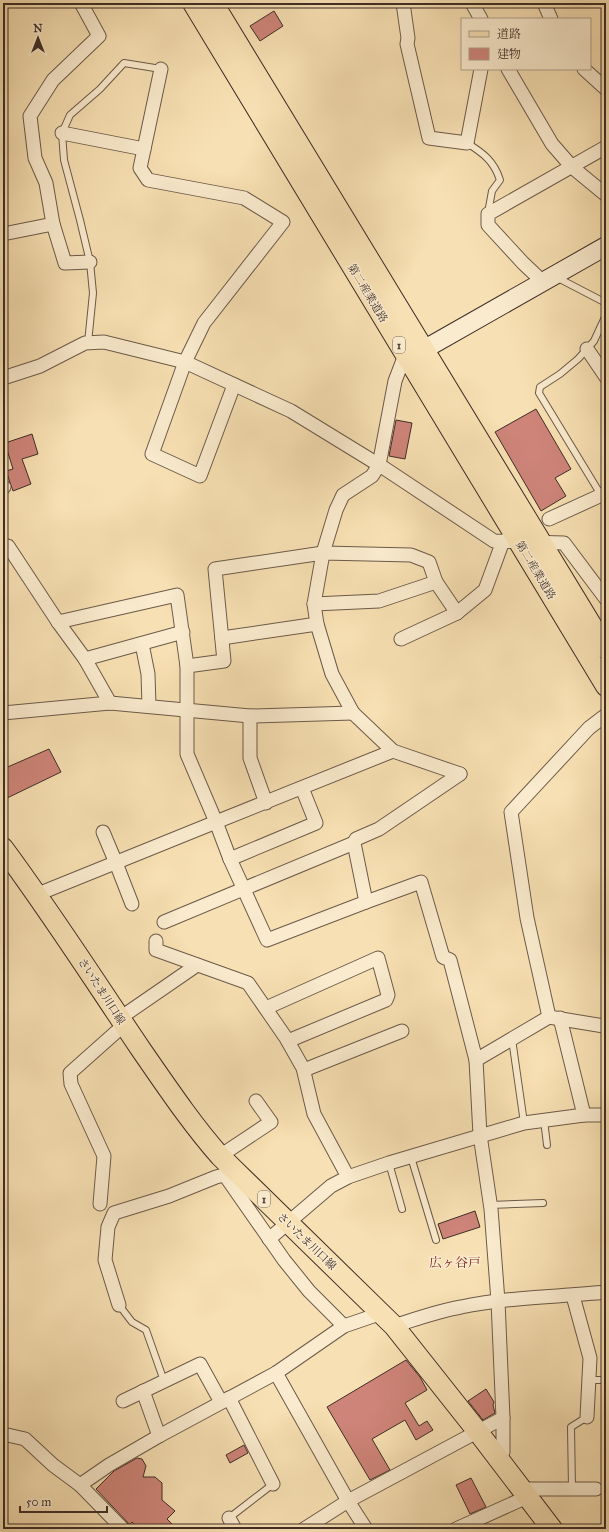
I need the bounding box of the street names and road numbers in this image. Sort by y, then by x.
street label: 第二産業道路 [345,262,390,325]
road number: 1 [393,337,405,353]
street label: 第二産業道路 [513,539,558,602]
street label: さいたま川口線 [75,955,128,1027]
road number: 1 [258,1191,270,1207]
street label: さいたま川口線 [274,1210,339,1273]

